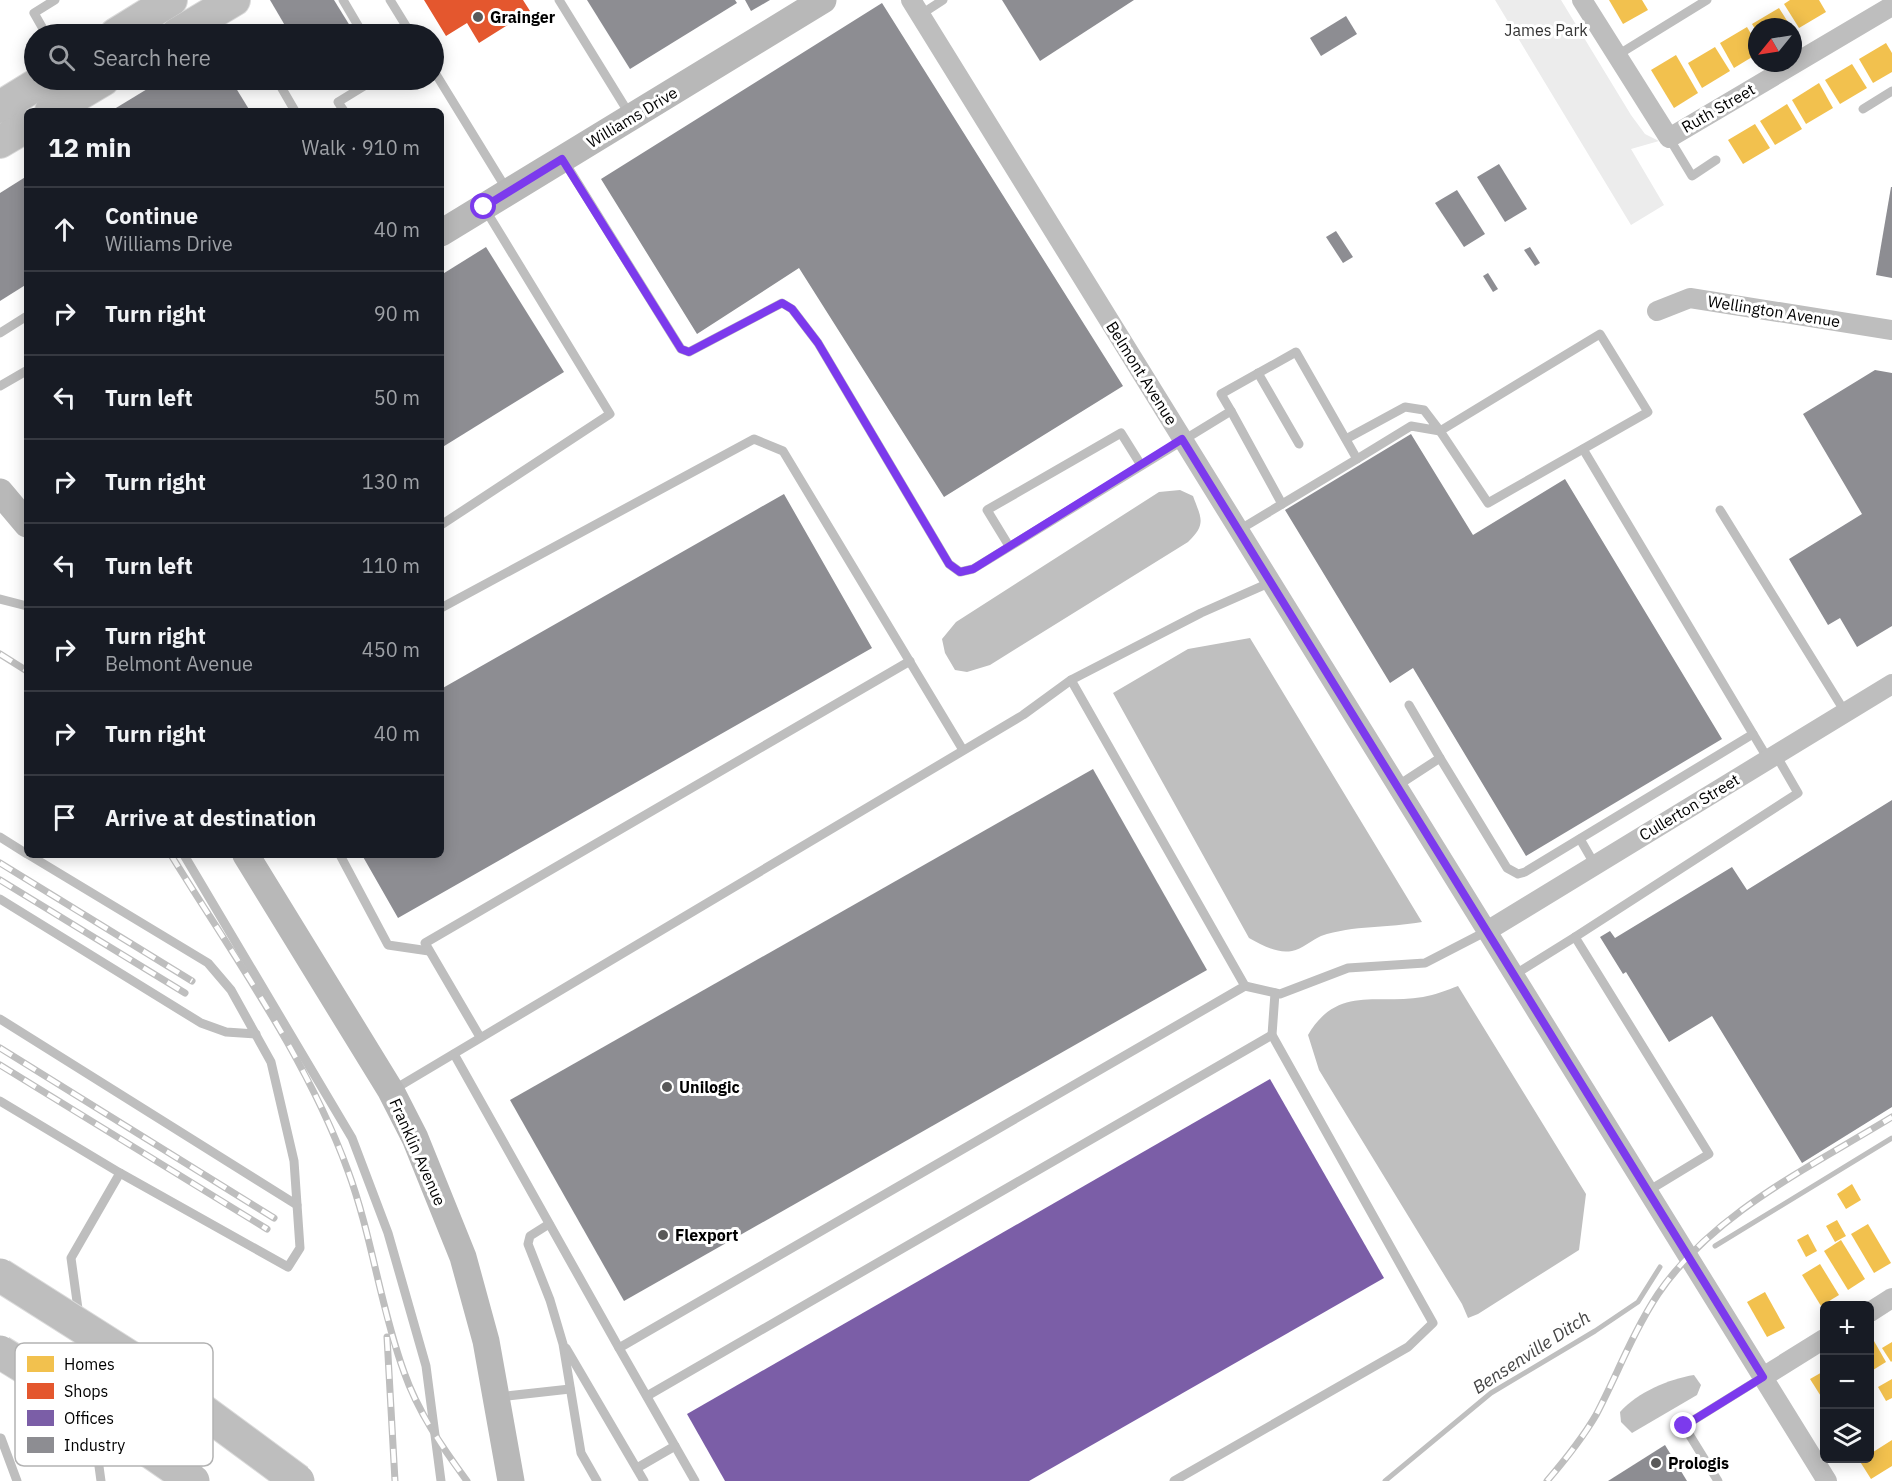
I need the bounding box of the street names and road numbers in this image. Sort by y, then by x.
street label: Ruth Street [1678,79,1758,137]
street label: Williams Drive [583,82,681,152]
street label: Wellington Avenue [1706,291,1842,331]
street label: Belmont Avenue [1102,317,1182,429]
street label: Cullerton Street [1635,769,1743,845]
street label: Franklin Avenue [385,1095,451,1209]

